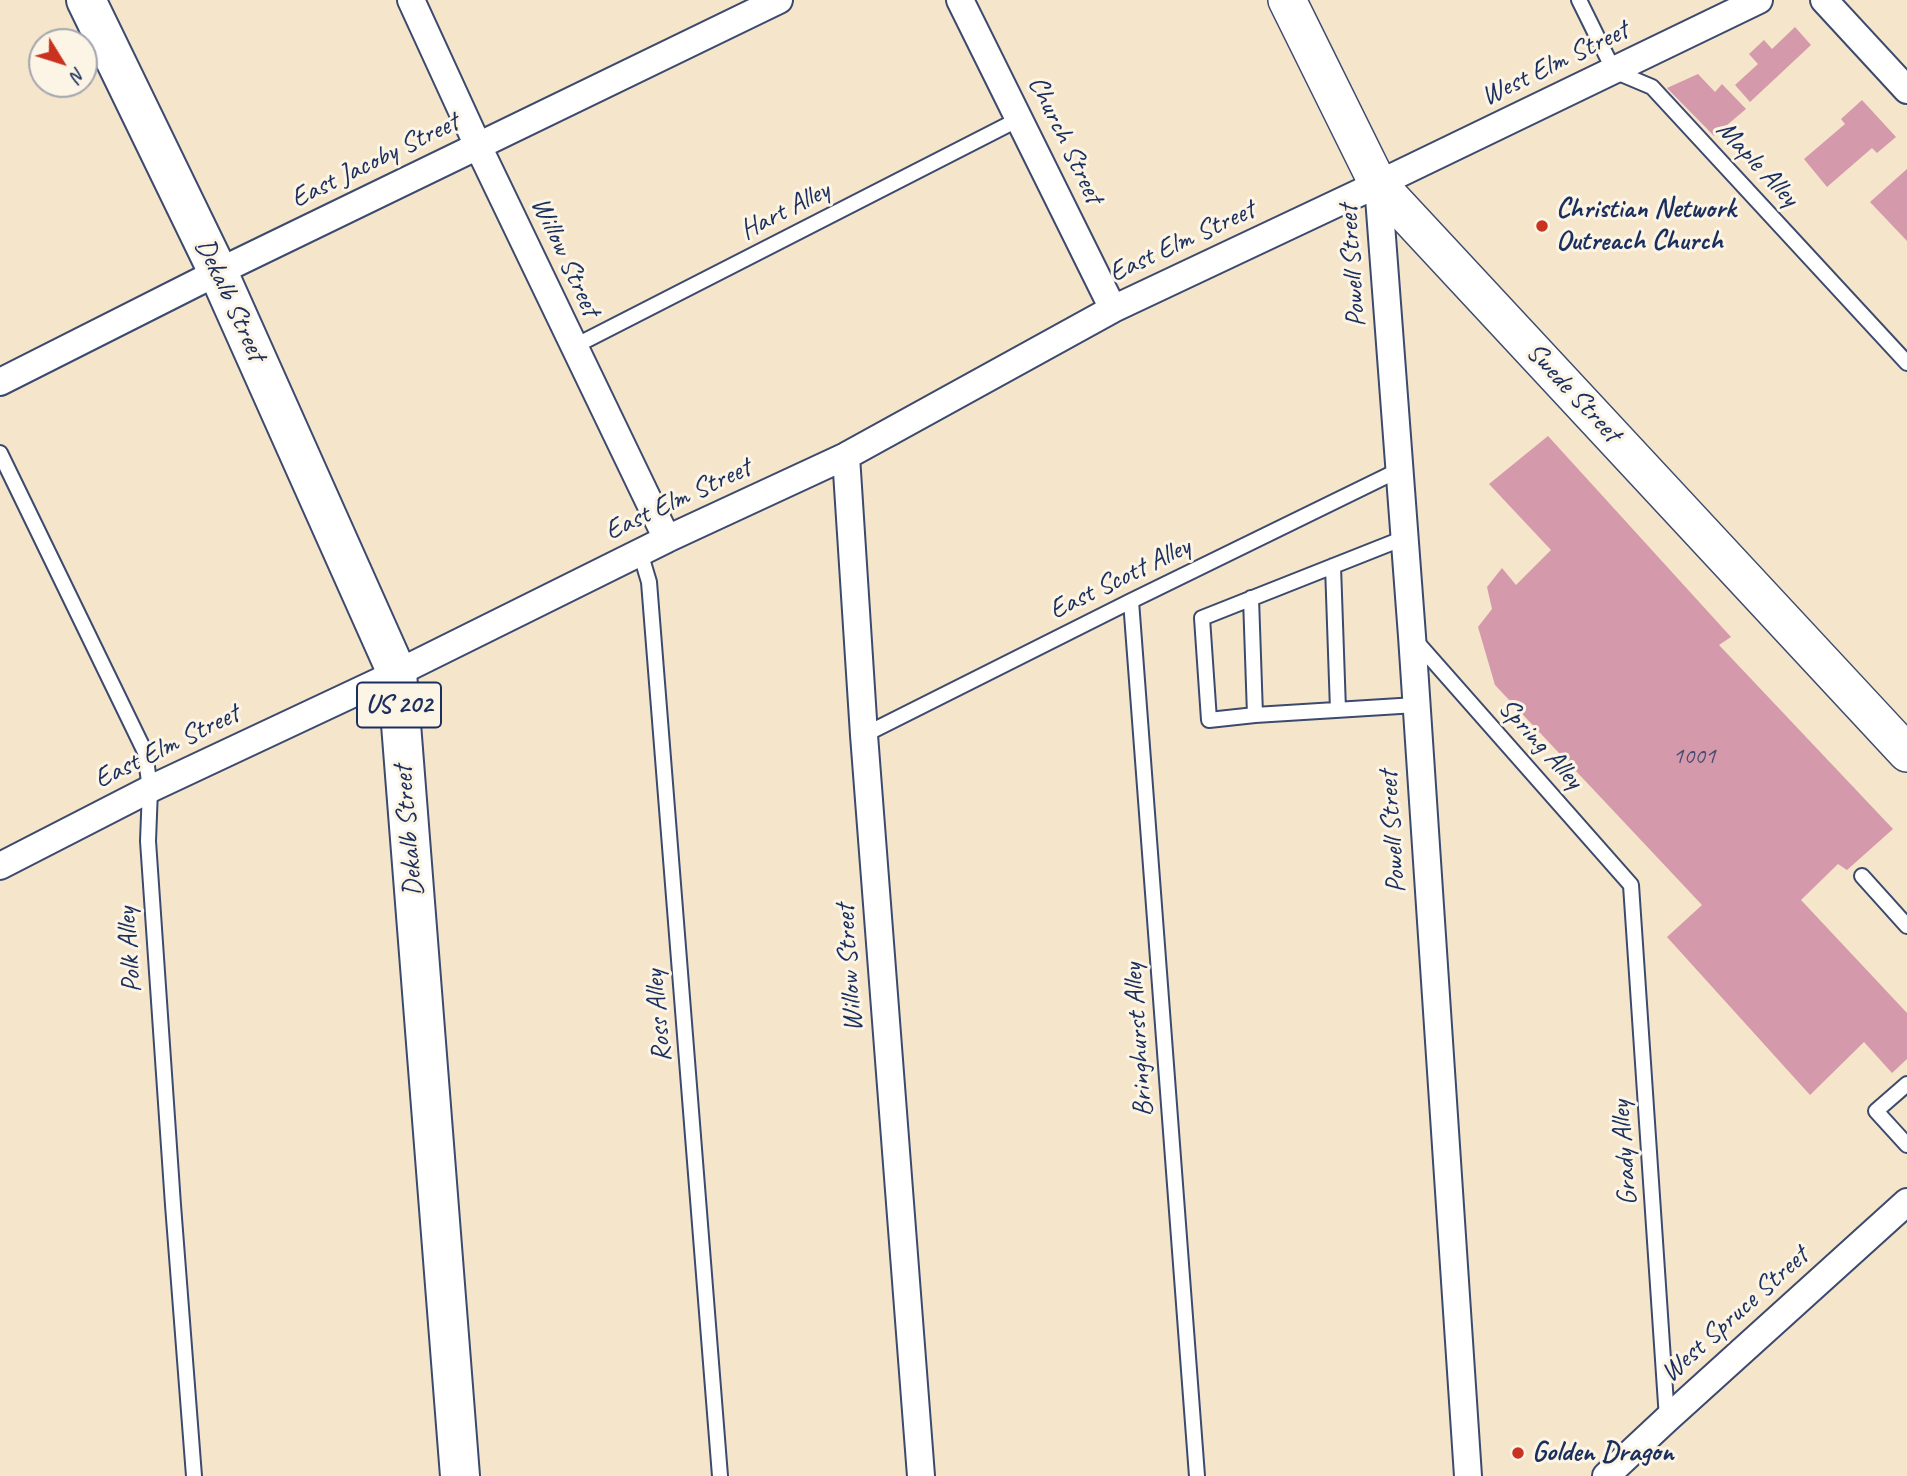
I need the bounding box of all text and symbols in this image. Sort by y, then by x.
street label: West Elm Street [1476,14,1634,114]
north arrow [28,28,98,98]
text: N [65,63,91,87]
street label: Church Street [1020,71,1110,209]
street label: East Jacoby Street [286,106,464,216]
street label: Maple Alley [1709,114,1805,214]
street label: Hart Alley [734,174,836,248]
street label: Willow Street [523,192,607,322]
place label: Christian Network Outreach Church [1556,193,1735,259]
street label: East Elm Street [1104,194,1260,290]
street label: Powell Street [1332,204,1374,328]
marker: Christian Network Outreach Church [1534,218,1550,234]
street label: Dekalb Street [187,233,273,367]
street label: Swede Street [1518,336,1628,450]
street label: East Elm Street [600,452,756,548]
street label: East Scott Alley [1044,530,1196,628]
road number: US 202 [357,682,441,727]
street label: Spring Alley [1490,692,1590,796]
street label: East Elm Street [89,697,245,797]
house number: 1001 [1672,743,1716,771]
street label: Dekalb Street [387,764,431,898]
street label: Powell Street [1372,770,1414,894]
street label: Willow Street [829,903,871,1033]
street label: Polk Alley [110,906,150,994]
street label: Bringhurst Alley [1117,962,1161,1118]
street label: Ross Alley [638,968,680,1064]
street label: Grady Alley [1605,1099,1645,1207]
street label: West Spruce Street [1654,1240,1816,1390]
place label: Golden Dragon [1532,1436,1674,1470]
marker: Golden Dragon [1510,1445,1526,1461]

